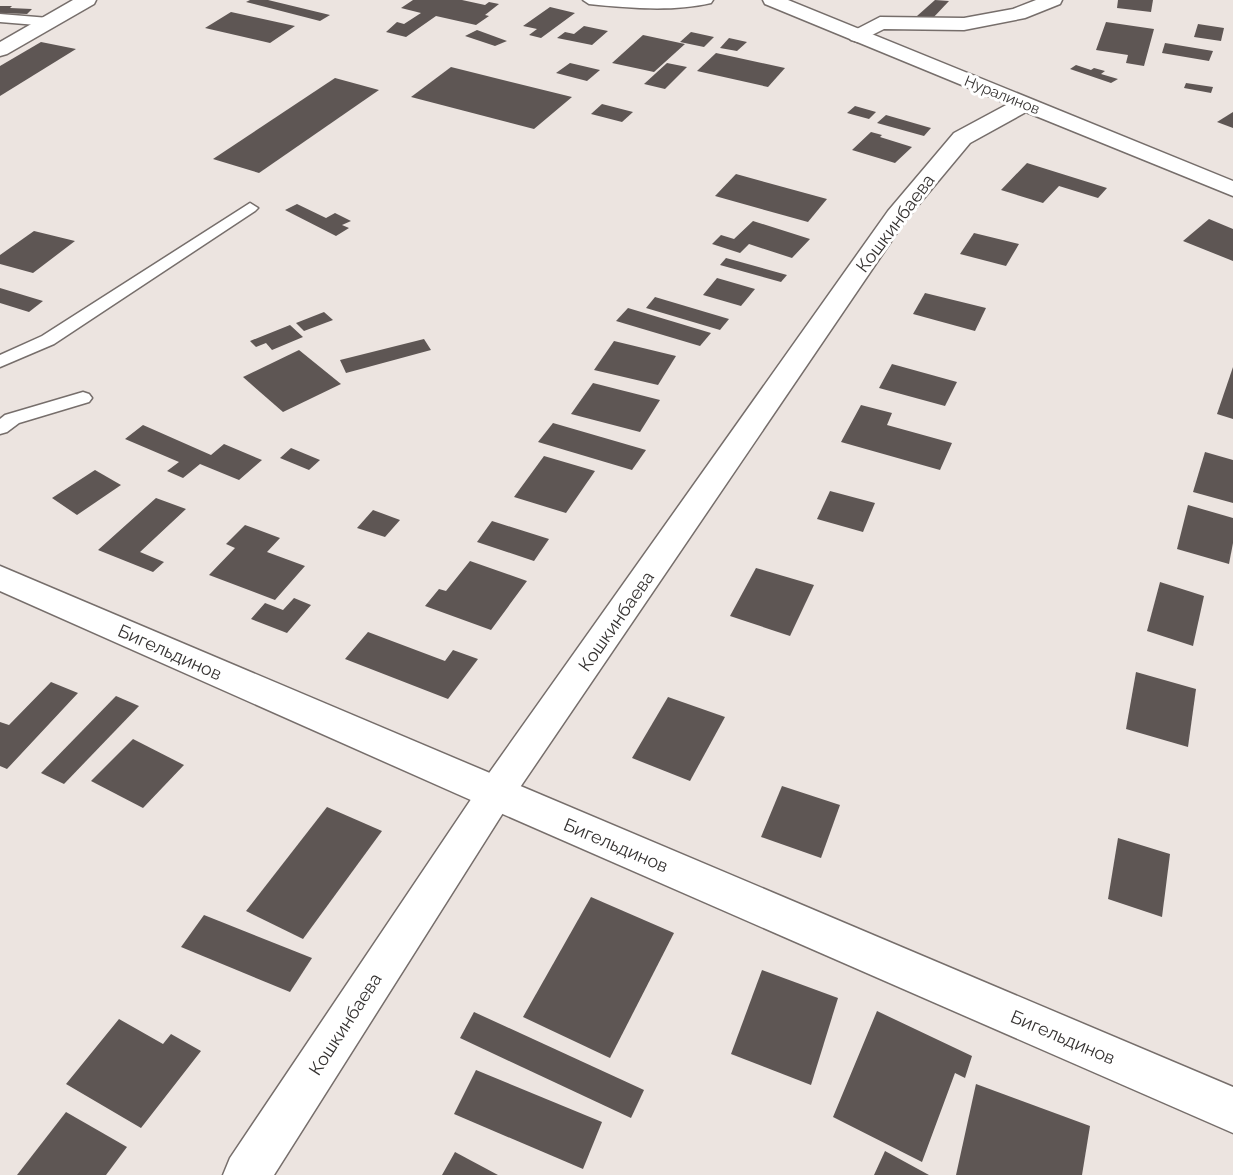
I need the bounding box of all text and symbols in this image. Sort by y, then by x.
street label: Нуралинов [962,72,1042,118]
street label: Кошкинбаева [851,170,939,276]
street label: Кошкинбаева [574,567,658,675]
street label: Бигельдинов [115,620,225,684]
street label: Бигельдинов [561,814,671,876]
street label: Кошкинбаева [304,969,386,1079]
street label: Бигельдинов [1008,1006,1118,1068]

